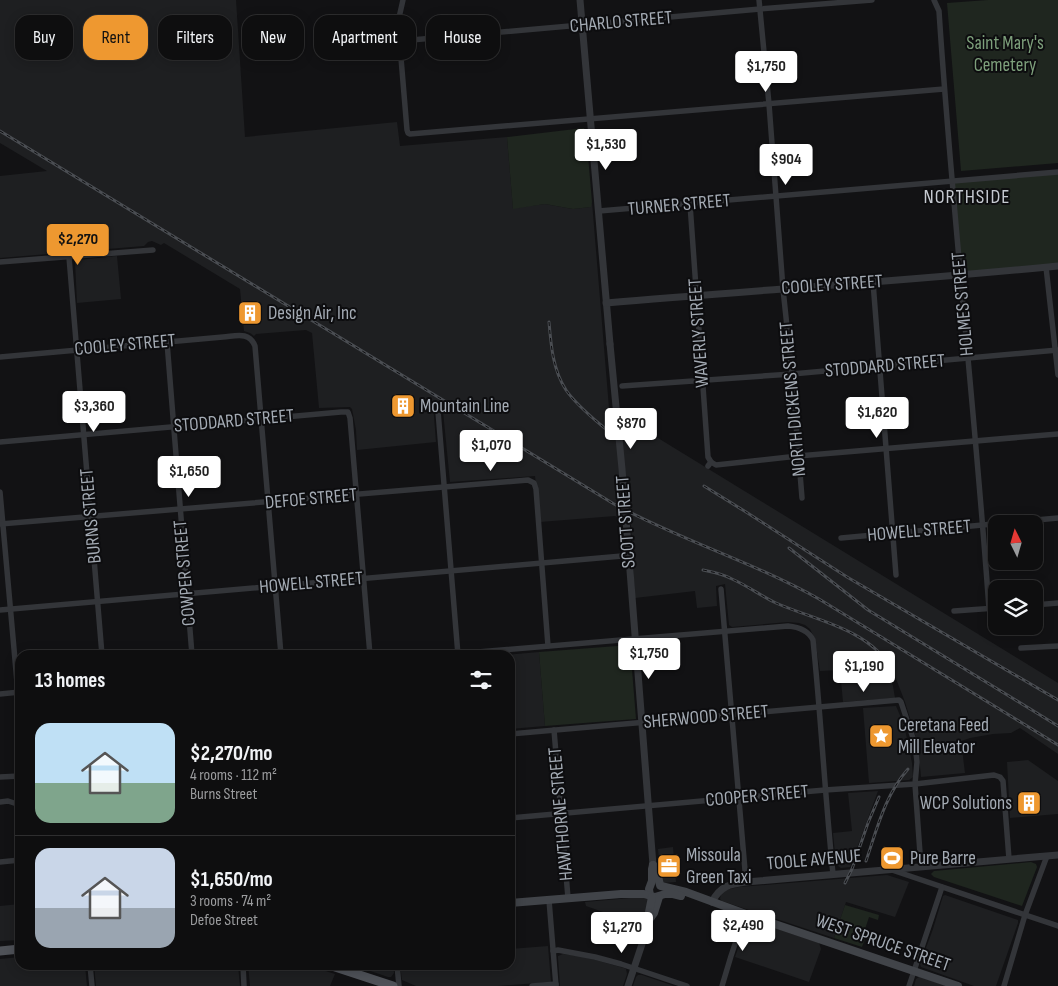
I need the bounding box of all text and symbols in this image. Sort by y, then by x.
street label: CHARLO STREET [569,6,673,38]
chip: Buy [15,15,73,60]
chip: Rent [83,15,148,60]
chip: Filters [158,15,232,60]
chip: New [242,15,304,60]
chip: Apartment [314,15,416,60]
chip: House [426,15,500,60]
park label: Saint Mary's Cemetery [966,32,1044,77]
pin: $1,750 [725,51,807,93]
text: $1,750 [746,57,786,76]
pin: $1,530 [565,128,647,171]
text: $1,530 [586,135,626,154]
pin: $904 [756,144,816,186]
text: $904 [771,150,801,169]
district label: NORTHSIDE [924,185,1010,209]
street label: TURNER STREET [627,189,732,221]
pin: $2,270 [37,224,119,266]
text: $2,270 [58,230,98,249]
street label: HOLMES STREET [947,251,979,357]
street label: COOLEY STREET [781,270,884,300]
street label: WAVERLY STREET [684,277,714,388]
building icon: Design Air, Inc [237,300,263,326]
place label: Design Air, Inc [268,302,357,325]
street label: NORTH DICKENS STREET [775,320,811,477]
street label: COOLEY STREET [73,329,177,361]
street label: STODDARD STREET [824,349,946,383]
pin: $3,360 [53,390,135,433]
building icon: Mountain Line [390,393,416,419]
place label: Mountain Line [420,395,509,418]
pin: $1,620 [836,396,918,439]
text: $3,360 [73,397,115,416]
text: $1,620 [857,403,897,422]
street label: STODDARD STREET [173,404,295,438]
pin: $870 [601,408,661,450]
text: $870 [616,414,646,433]
pin: $1,070 [450,430,532,472]
text: $1,070 [471,436,511,455]
pin: $1,650 [148,456,230,498]
text: $1,650 [169,462,209,481]
street label: BURNS STREET [75,467,107,564]
street label: SCOTT STREET [611,475,641,569]
street label: DEFOE STREET [264,483,358,514]
street label: HOWELL STREET [866,515,972,547]
north arrow [988,515,1042,570]
map controls [988,515,1043,635]
street label: COWPER STREET [169,519,201,627]
street label: HOWELL STREET [258,567,364,599]
button: layers [988,580,1043,635]
pin: $1,750 [608,638,690,680]
text: $1,750 [629,644,669,663]
pin: $1,190 [823,650,905,693]
text: $1,190 [844,657,884,676]
icon: filters [467,666,495,694]
text: 13 homes [35,668,105,693]
street label: SHERWOOD STREET [642,700,770,734]
place label: Ceretana Feed Mill Elevator [898,714,989,759]
place icon: Ceretana Feed Mill Elevator [868,723,894,749]
text: $2,270/mo [190,741,272,766]
icon: home [75,743,135,803]
street label: HAWTHORNE STREET [544,746,578,882]
text: 4 rooms · 112 m² [190,766,277,785]
street label: COOPER STREET [705,780,810,812]
text: Burns Street [190,785,257,804]
building icon: WCP Solutions [1016,790,1042,816]
place label: WCP Solutions [920,792,1012,815]
place label: Missoula Green Taxi [686,844,752,889]
street label: TOOLE AVENUE [766,844,862,876]
sports icon: Pure Barre [879,845,905,871]
place label: Pure Barre [910,847,976,870]
office icon: Missoula Green Taxi [656,853,682,879]
text: $1,650/mo [190,867,273,892]
icon: home [75,868,135,928]
text: 3 rooms · 74 m² [190,892,271,911]
street label: WEST SPRUCE STREET [813,909,954,977]
pin: $2,490 [702,910,784,952]
text: Defoe Street [190,911,258,930]
pin: $1,270 [581,912,663,954]
text: $2,490 [722,916,764,935]
text: $1,270 [602,918,642,937]

